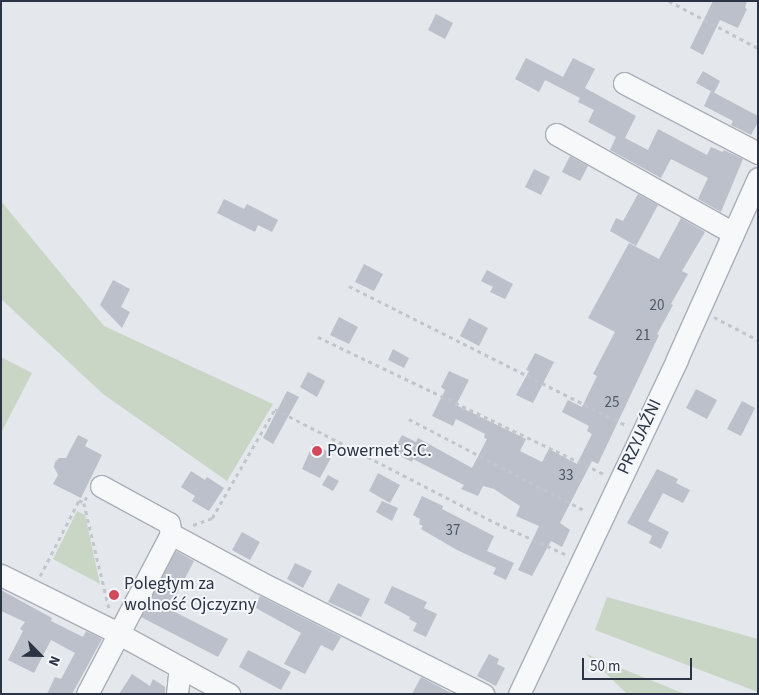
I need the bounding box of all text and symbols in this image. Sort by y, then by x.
house number: 20 [650,297,664,315]
house number: 21 [636,327,650,345]
house number: 25 [605,394,619,412]
street label: PRZYJAŹNI [613,396,667,478]
place label: Powernet S.C. [327,440,432,462]
marker: Powernet S.C. [311,445,323,457]
house number: 33 [559,467,573,485]
house number: 37 [446,522,460,540]
place label: Poległym za wolność Ojczyzny [124,574,256,616]
marker: Poległym za wolność Ojczyzny [108,589,120,601]
north arrow [15,630,65,680]
scale bar [584,648,694,680]
text: N [43,653,65,669]
text: 50 m [590,656,620,677]

